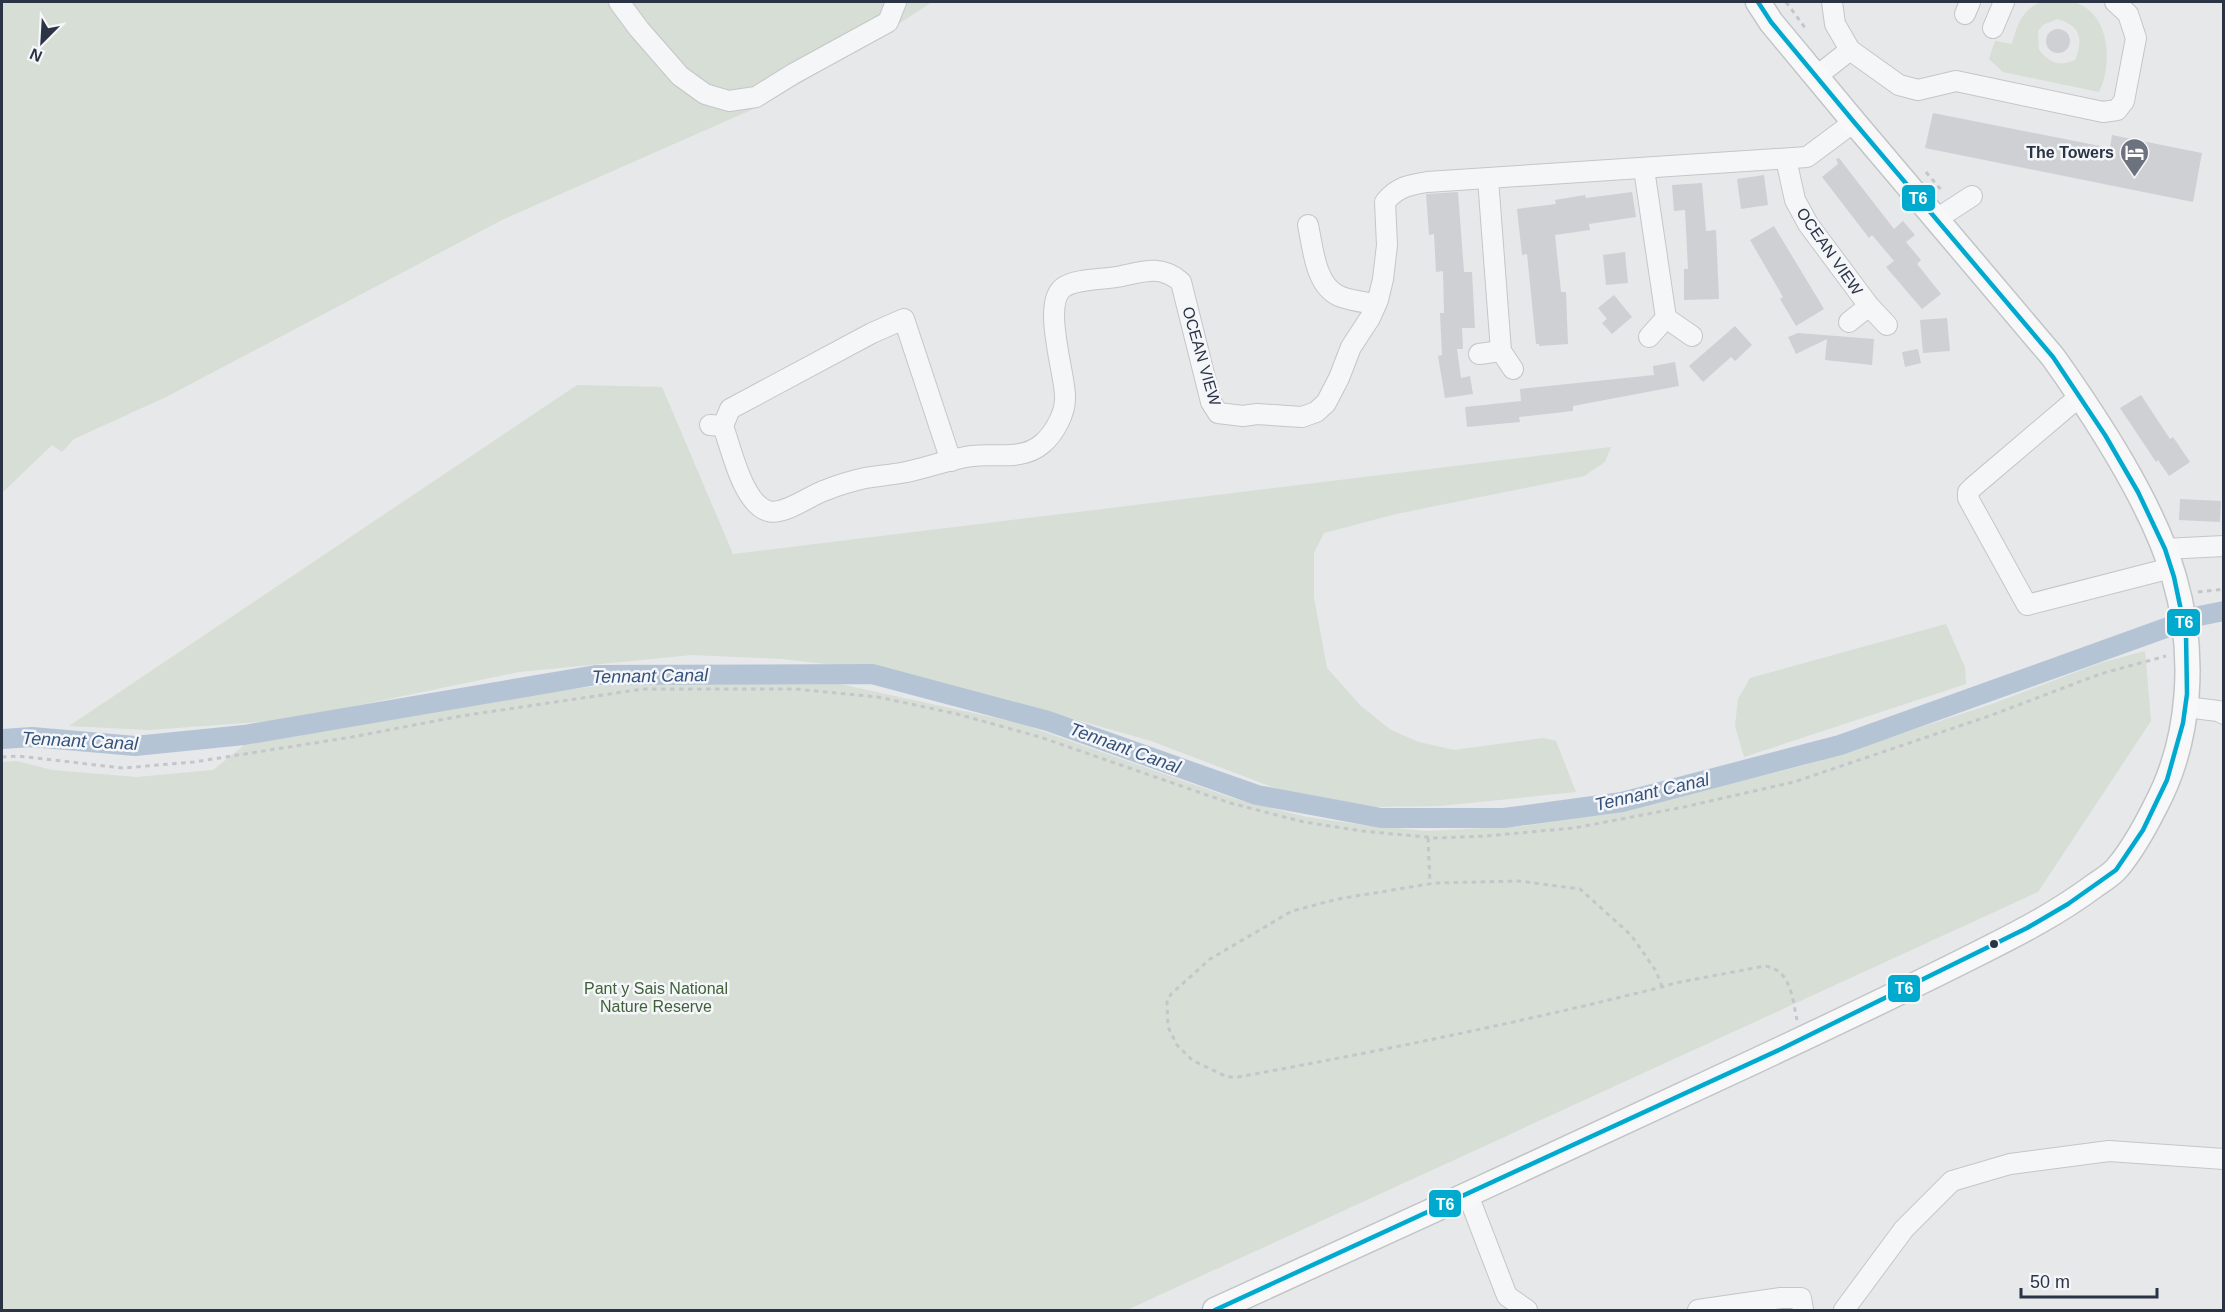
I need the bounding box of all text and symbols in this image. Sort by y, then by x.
north arrow [12,12,72,72]
text: N [27,45,45,65]
hotel icon: The Towers [2119,136,2151,178]
place label: The Towers [2026,144,2114,161]
line badge: T6 [1901,184,1936,212]
text: T6 [1909,190,1927,207]
street label: OCEAN VIEW [1793,205,1866,299]
street label: OCEAN VIEW [1179,305,1224,408]
line badge: T6 [2166,608,2201,637]
text: T6 [2175,614,2193,631]
water label: Tennant Canal [592,665,709,687]
water label: Tennant Canal [1067,719,1184,778]
water label: Tennant Canal [21,728,140,754]
water label: Tennant Canal [1593,769,1712,815]
unlabelled marker [1988,938,2000,950]
line badge: T6 [1887,974,1921,1003]
park label: Pant y Sais National Nature Reserve [584,980,728,1015]
text: T6 [1895,980,1913,997]
line badge: T6 [1428,1189,1462,1218]
text: T6 [1436,1196,1454,1213]
scale bar [2021,1261,2158,1299]
text: 50 m [2030,1272,2070,1292]

